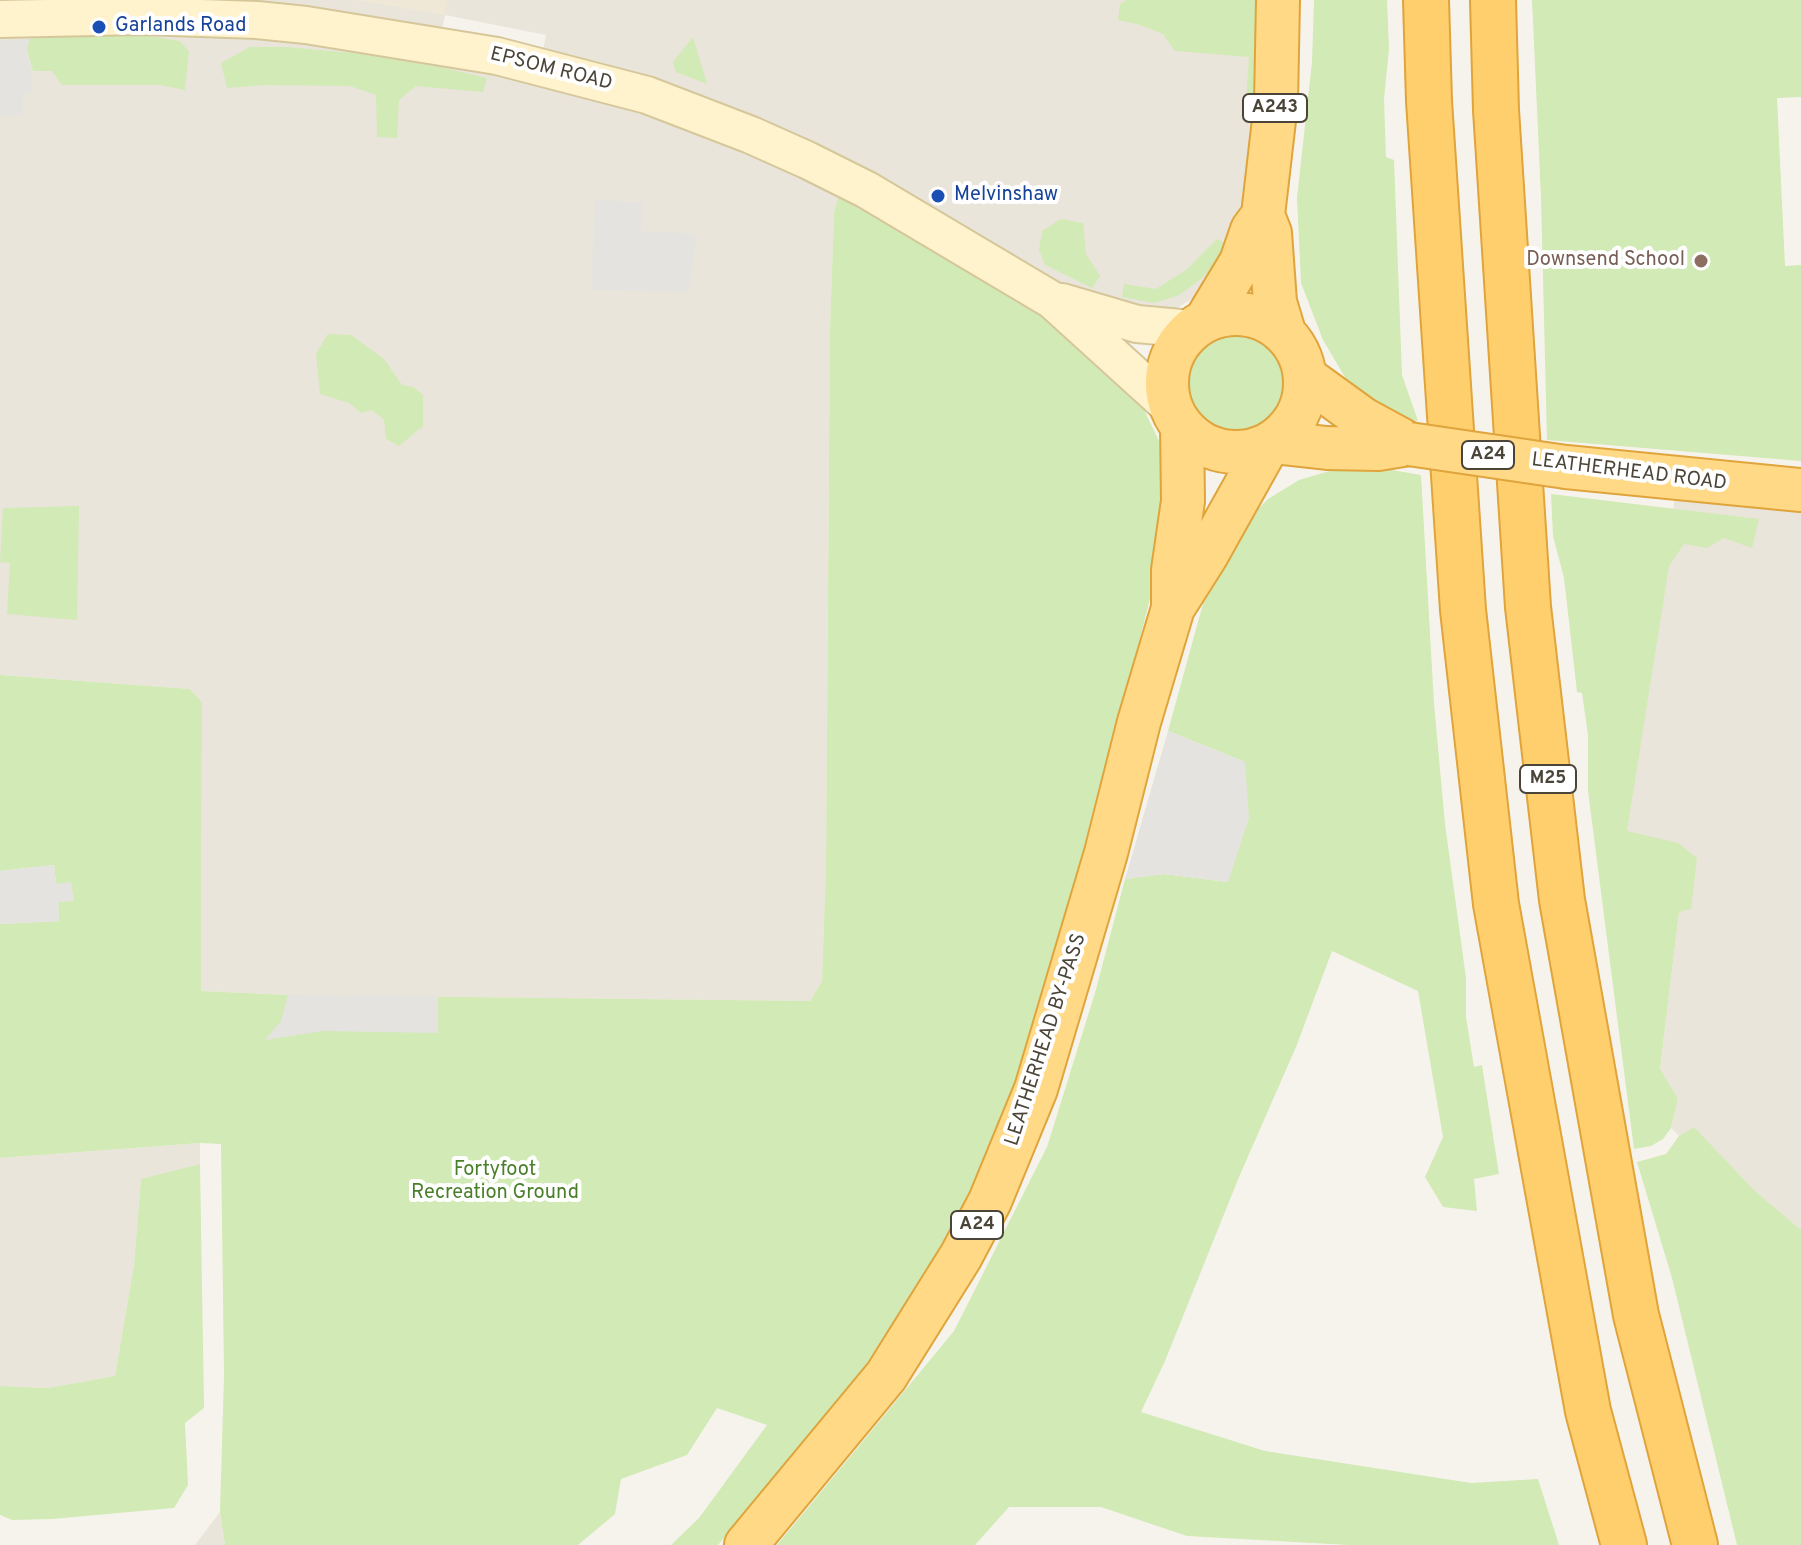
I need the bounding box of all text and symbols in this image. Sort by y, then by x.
place label: Garlands Road [115,15,246,39]
marker: Garlands Road [90,18,108,36]
street label: EPSOM ROAD [487,43,615,97]
road number: A243 [1243,94,1307,122]
place label: Melvinshaw [954,184,1058,208]
marker: Melvinshaw [929,187,947,205]
place label: Downsend School [1526,249,1685,273]
marker: Downsend School [1692,252,1710,270]
road number: A24 [1462,441,1514,469]
street label: LEATHERHEAD ROAD [1530,449,1728,497]
road number: M25 [1520,765,1576,793]
street label: LEATHERHEAD BY-PASS [1001,931,1093,1149]
park label: Fortyfoot Recreation Ground [411,1159,579,1206]
road number: A24 [951,1211,1003,1239]

